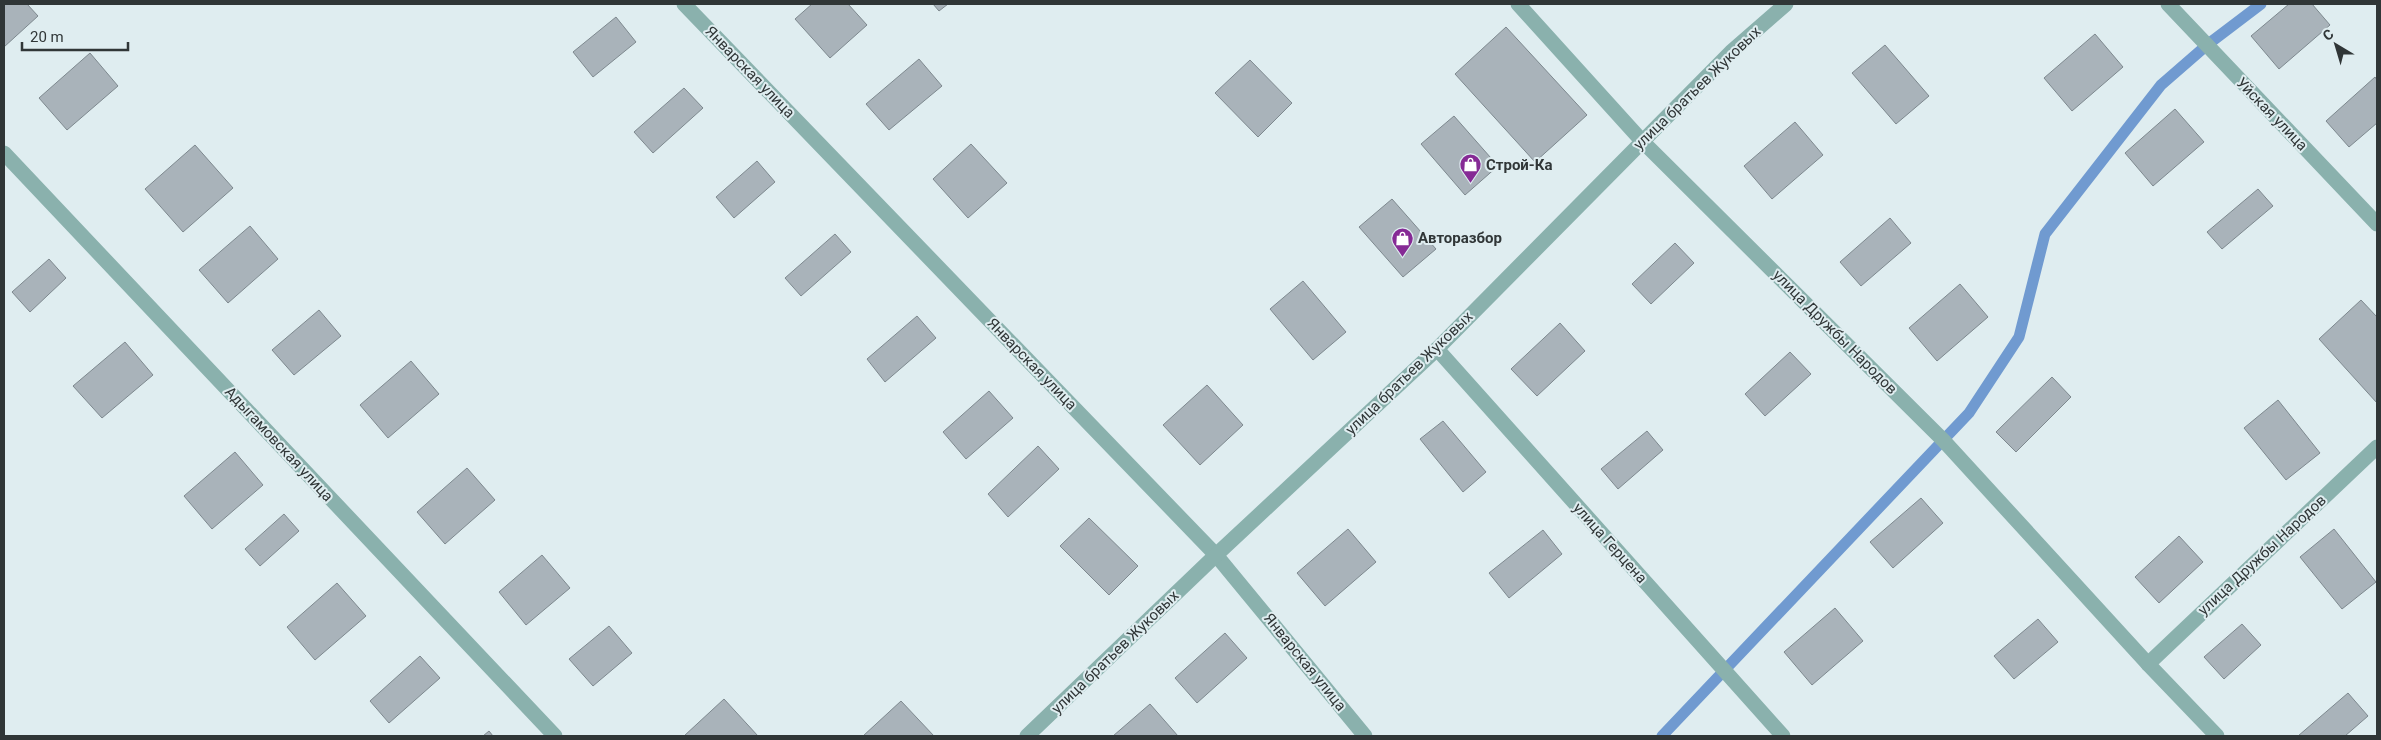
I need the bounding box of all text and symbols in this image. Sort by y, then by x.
scale bar [22,20,129,52]
north arrow [2311,20,2361,70]
street label: Январская улица [702,22,798,122]
street label: улица братьев Жуковых [1630,22,1765,153]
text: С [2319,26,2337,44]
text: 20 m [30,28,64,46]
street label: Уйская улица [2233,74,2311,154]
shop icon: Строй-Ка [1458,153,1482,184]
place label: Строй-Ка [1486,156,1553,174]
shop icon: Авторазбор [1390,226,1414,257]
place label: Авторазбор [1418,229,1502,247]
street label: улица Дружбы Народов [1769,266,1901,398]
street label: улица братьев Жуковых [1342,307,1477,438]
street label: Январская улица [984,314,1080,414]
street label: Адыгамовская улица [221,383,337,505]
street label: улица Дружбы Народов [2194,491,2330,619]
street label: улица Герцена [1569,499,1651,587]
street label: улица братьев Жуковых [1048,586,1183,717]
street label: Январская улица [1260,609,1350,715]

